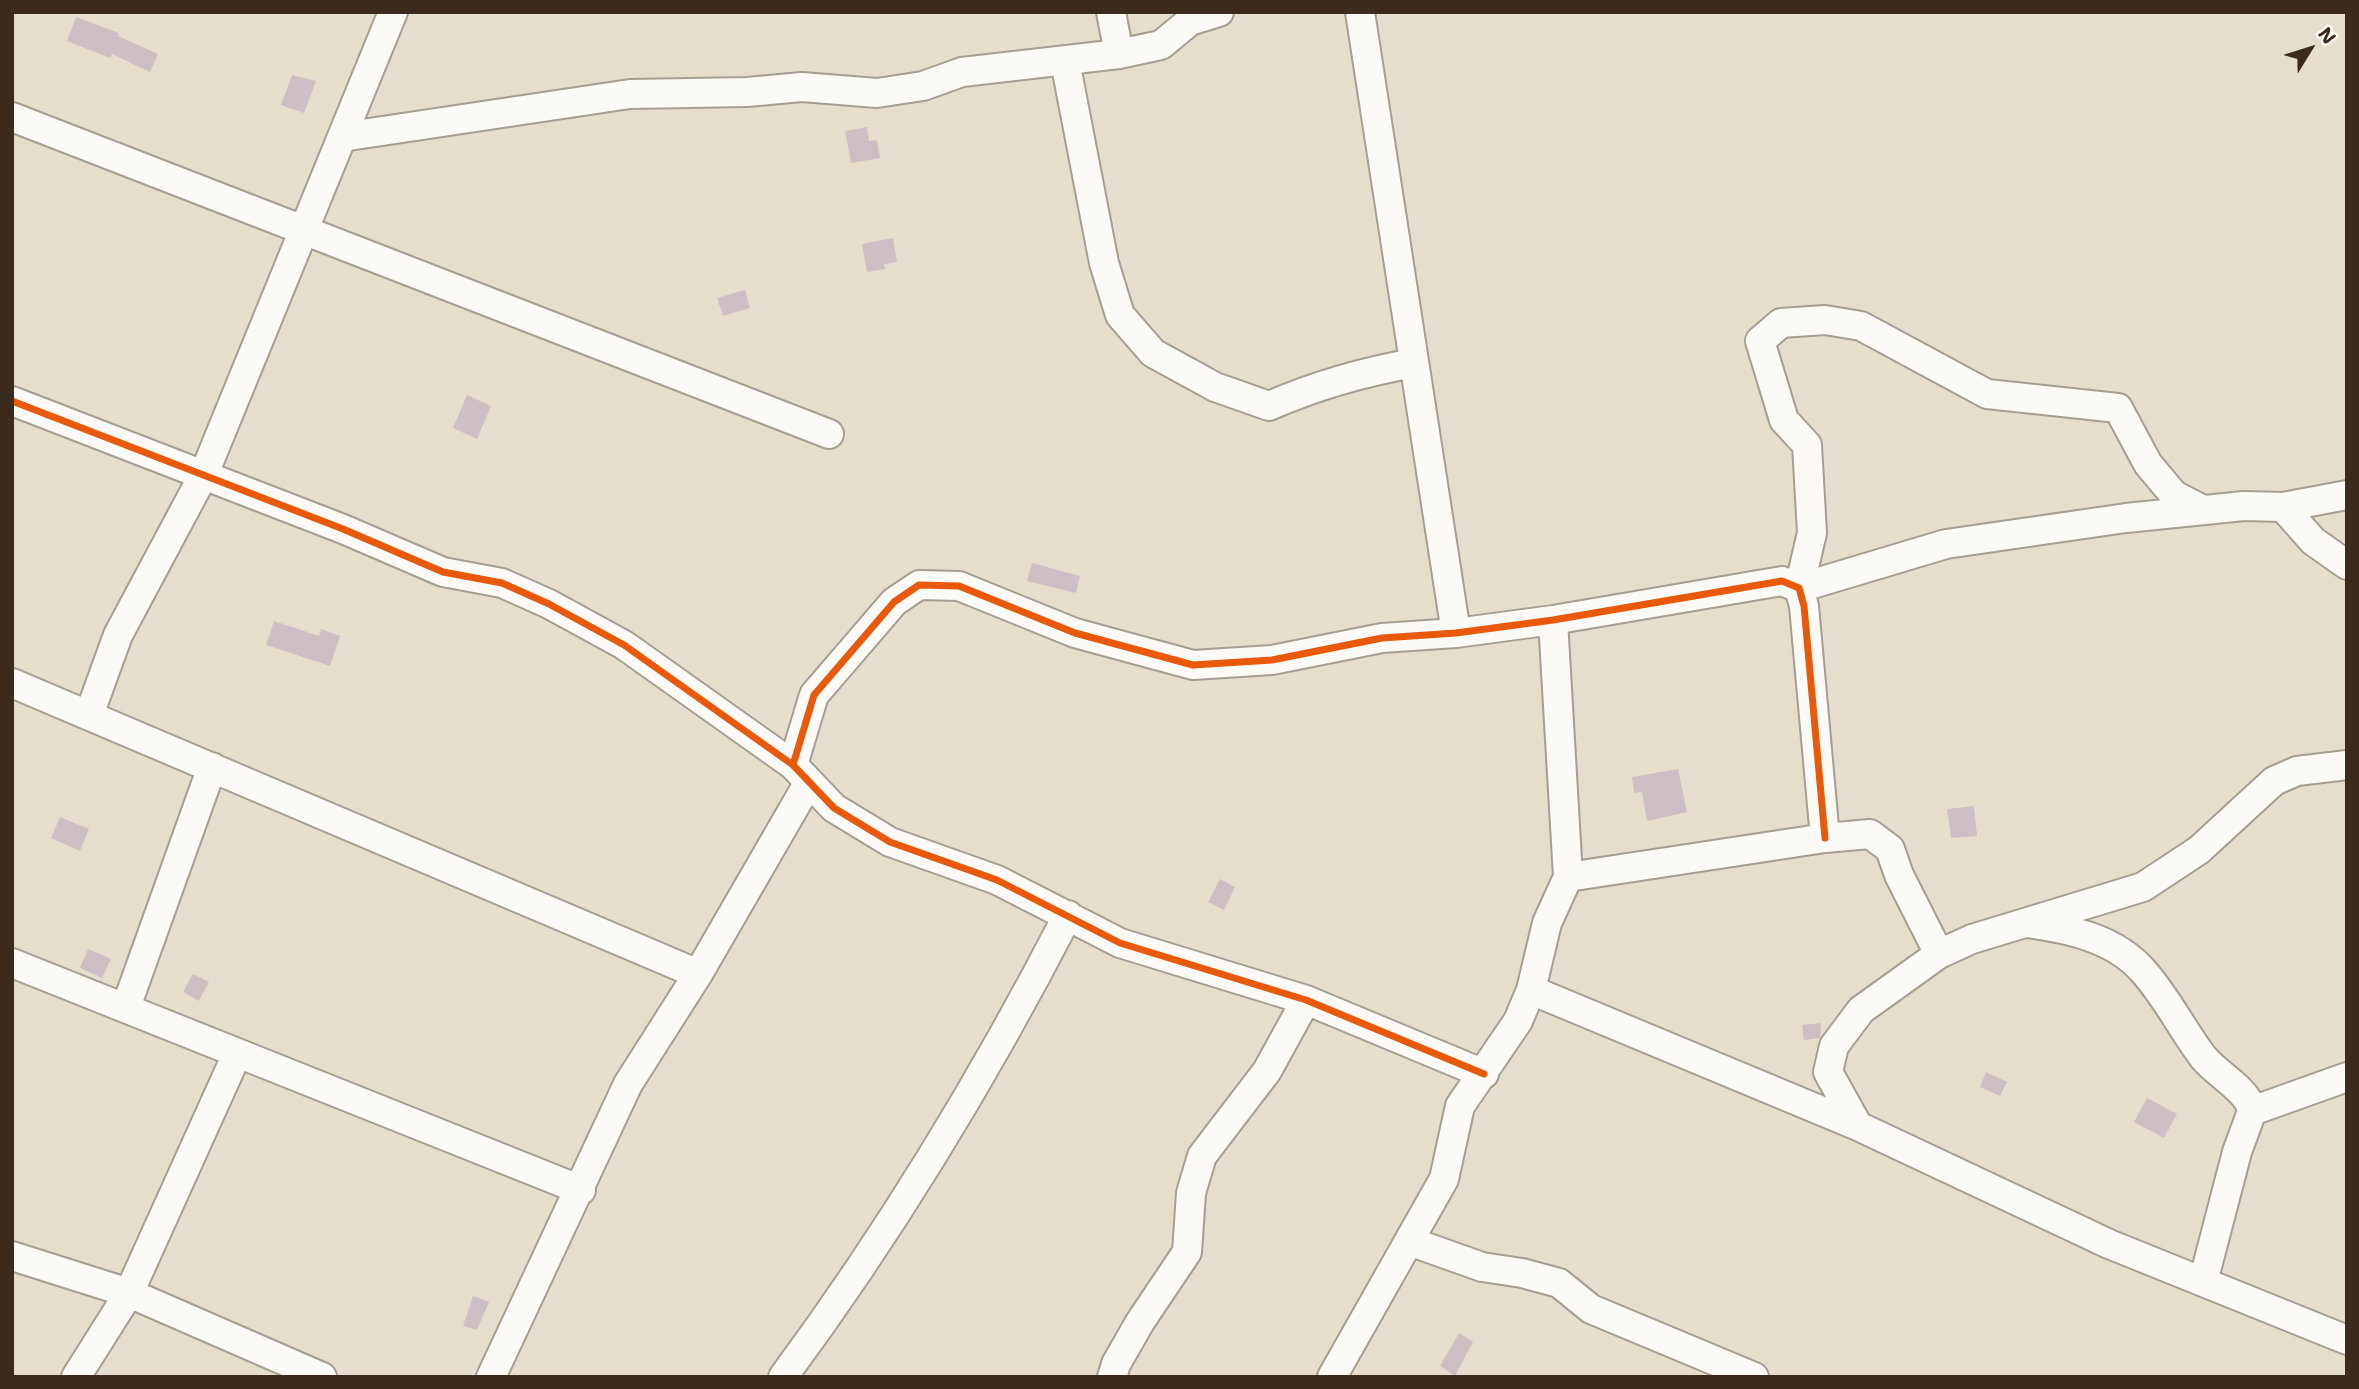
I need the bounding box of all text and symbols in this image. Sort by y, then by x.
north arrow [2275,14,2345,84]
text: N [2312,22,2341,49]

